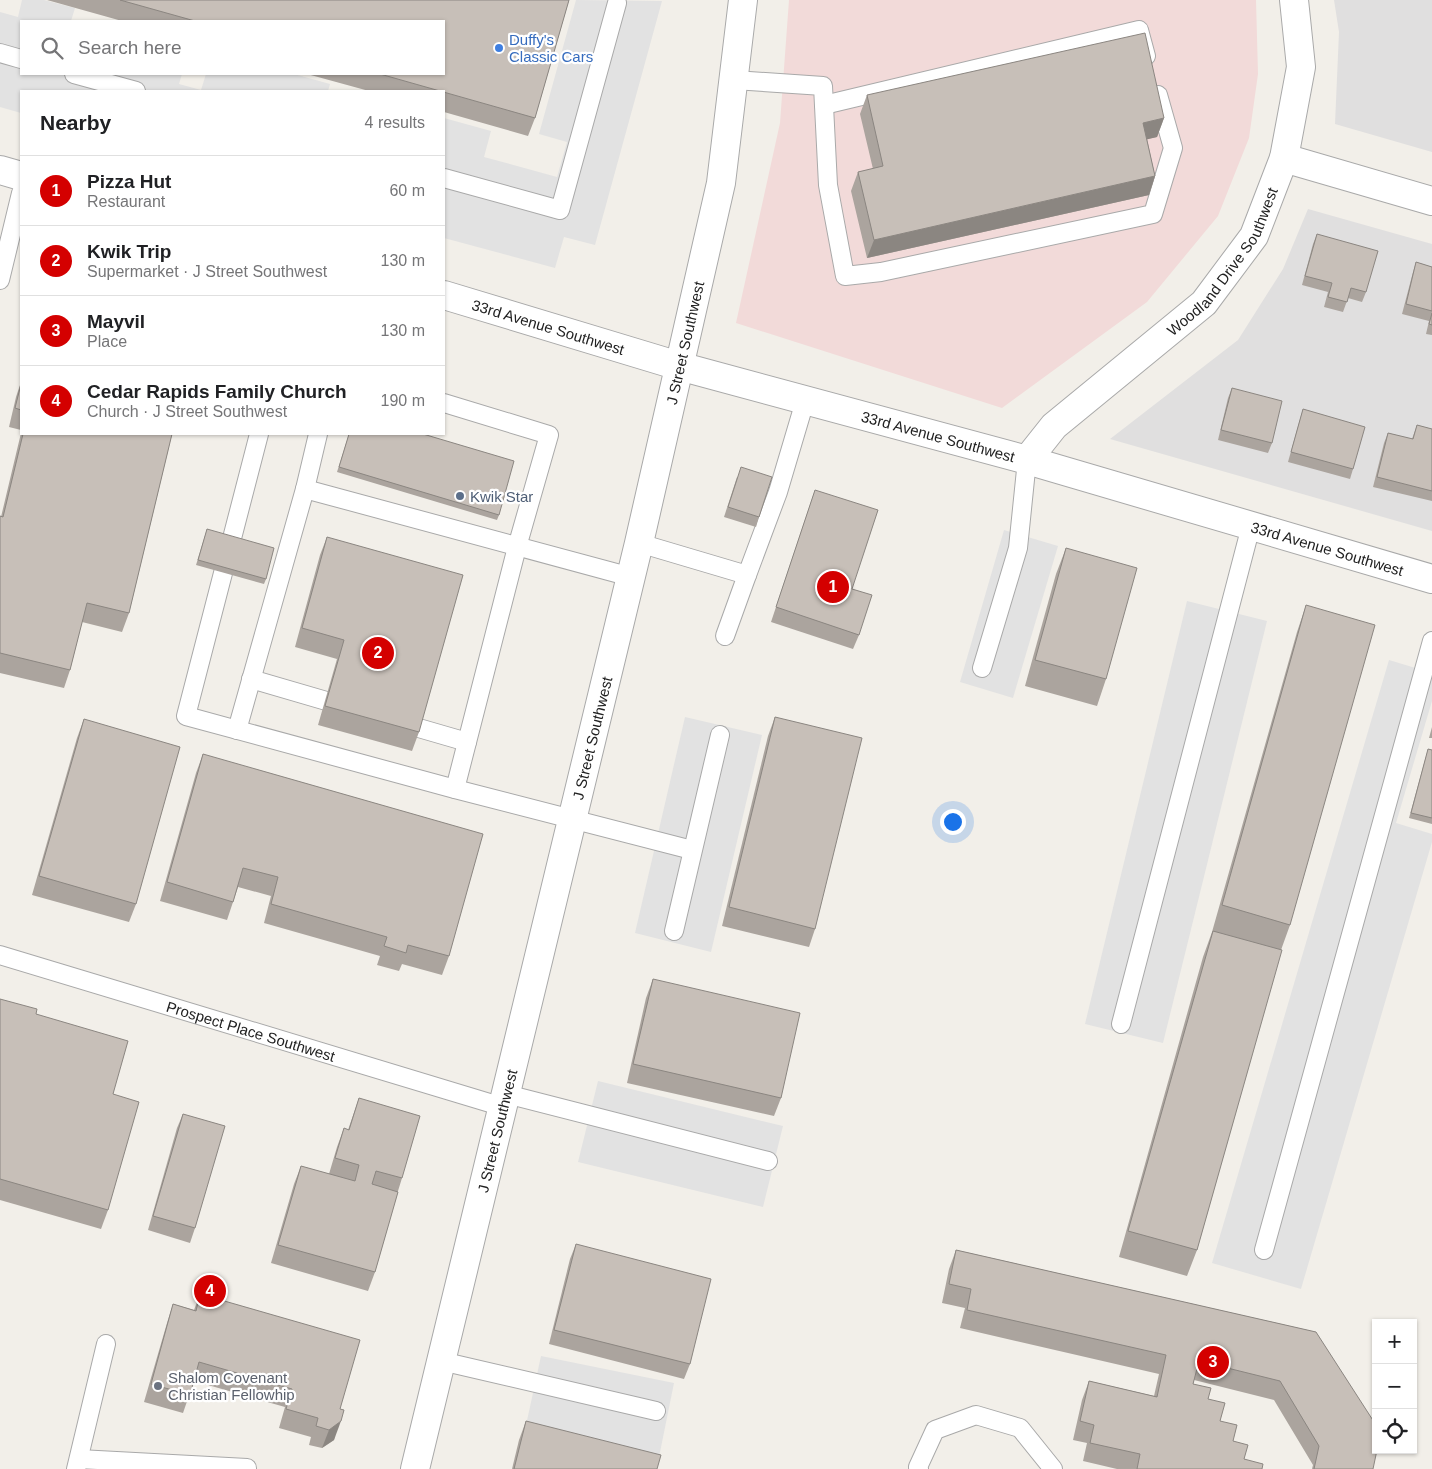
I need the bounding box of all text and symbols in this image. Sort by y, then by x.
search box [20,20,445,75]
place label: Duffy's Classic Cars [509,31,593,65]
icon: search [38,34,66,62]
text: Search here [78,37,182,58]
marker: Duffy's Classic Cars [493,42,505,54]
text: Nearby [40,111,111,134]
text: 4 results [365,114,425,131]
text: Pizza Hut [87,171,171,192]
text: 1 [52,182,60,199]
text: 60 m [389,182,425,199]
street label: Woodland Drive Southwest [1163,184,1281,339]
text: Restaurant [87,193,165,210]
text: Kwik Trip [87,241,171,262]
text: 2 [52,252,60,269]
text: 130 m [381,252,425,269]
text: Supermarket · J Street Southwest [87,263,327,280]
street label: J Street Southwest [662,279,707,406]
street label: 33rd Avenue Southwest [470,296,627,358]
text: Mayvil [87,311,145,332]
text: 3 [52,322,60,339]
text: 130 m [381,322,425,339]
text: Place [87,333,127,350]
text: Cedar Rapids Family Church [87,381,347,402]
text: 4 [52,392,60,409]
text: 190 m [381,392,425,409]
text: Church · J Street Southwest [87,403,287,420]
street label: 33rd Avenue Southwest [860,407,1018,465]
place label: Kwik Star [470,488,533,505]
marker: Kwik Star [454,490,466,502]
street label: 33rd Avenue Southwest [1249,518,1406,579]
pin: 1 [817,568,849,606]
pin: 2 [362,634,394,672]
street label: J Street Southwest [569,674,615,801]
your location [940,809,966,835]
street label: Prospect Place Southwest [164,997,338,1065]
street label: J Street Southwest [474,1067,520,1194]
pin: 4 [194,1272,226,1310]
map controls [1372,1319,1417,1454]
button: + [1372,1319,1417,1364]
pin: 3 [1197,1343,1229,1381]
button: − [1372,1364,1417,1409]
place label: Shalom Covenant Christian Fellowhip [168,1369,295,1403]
marker: Shalom Covenant Christian Fellowhip [152,1380,164,1392]
button: locate [1372,1409,1417,1454]

